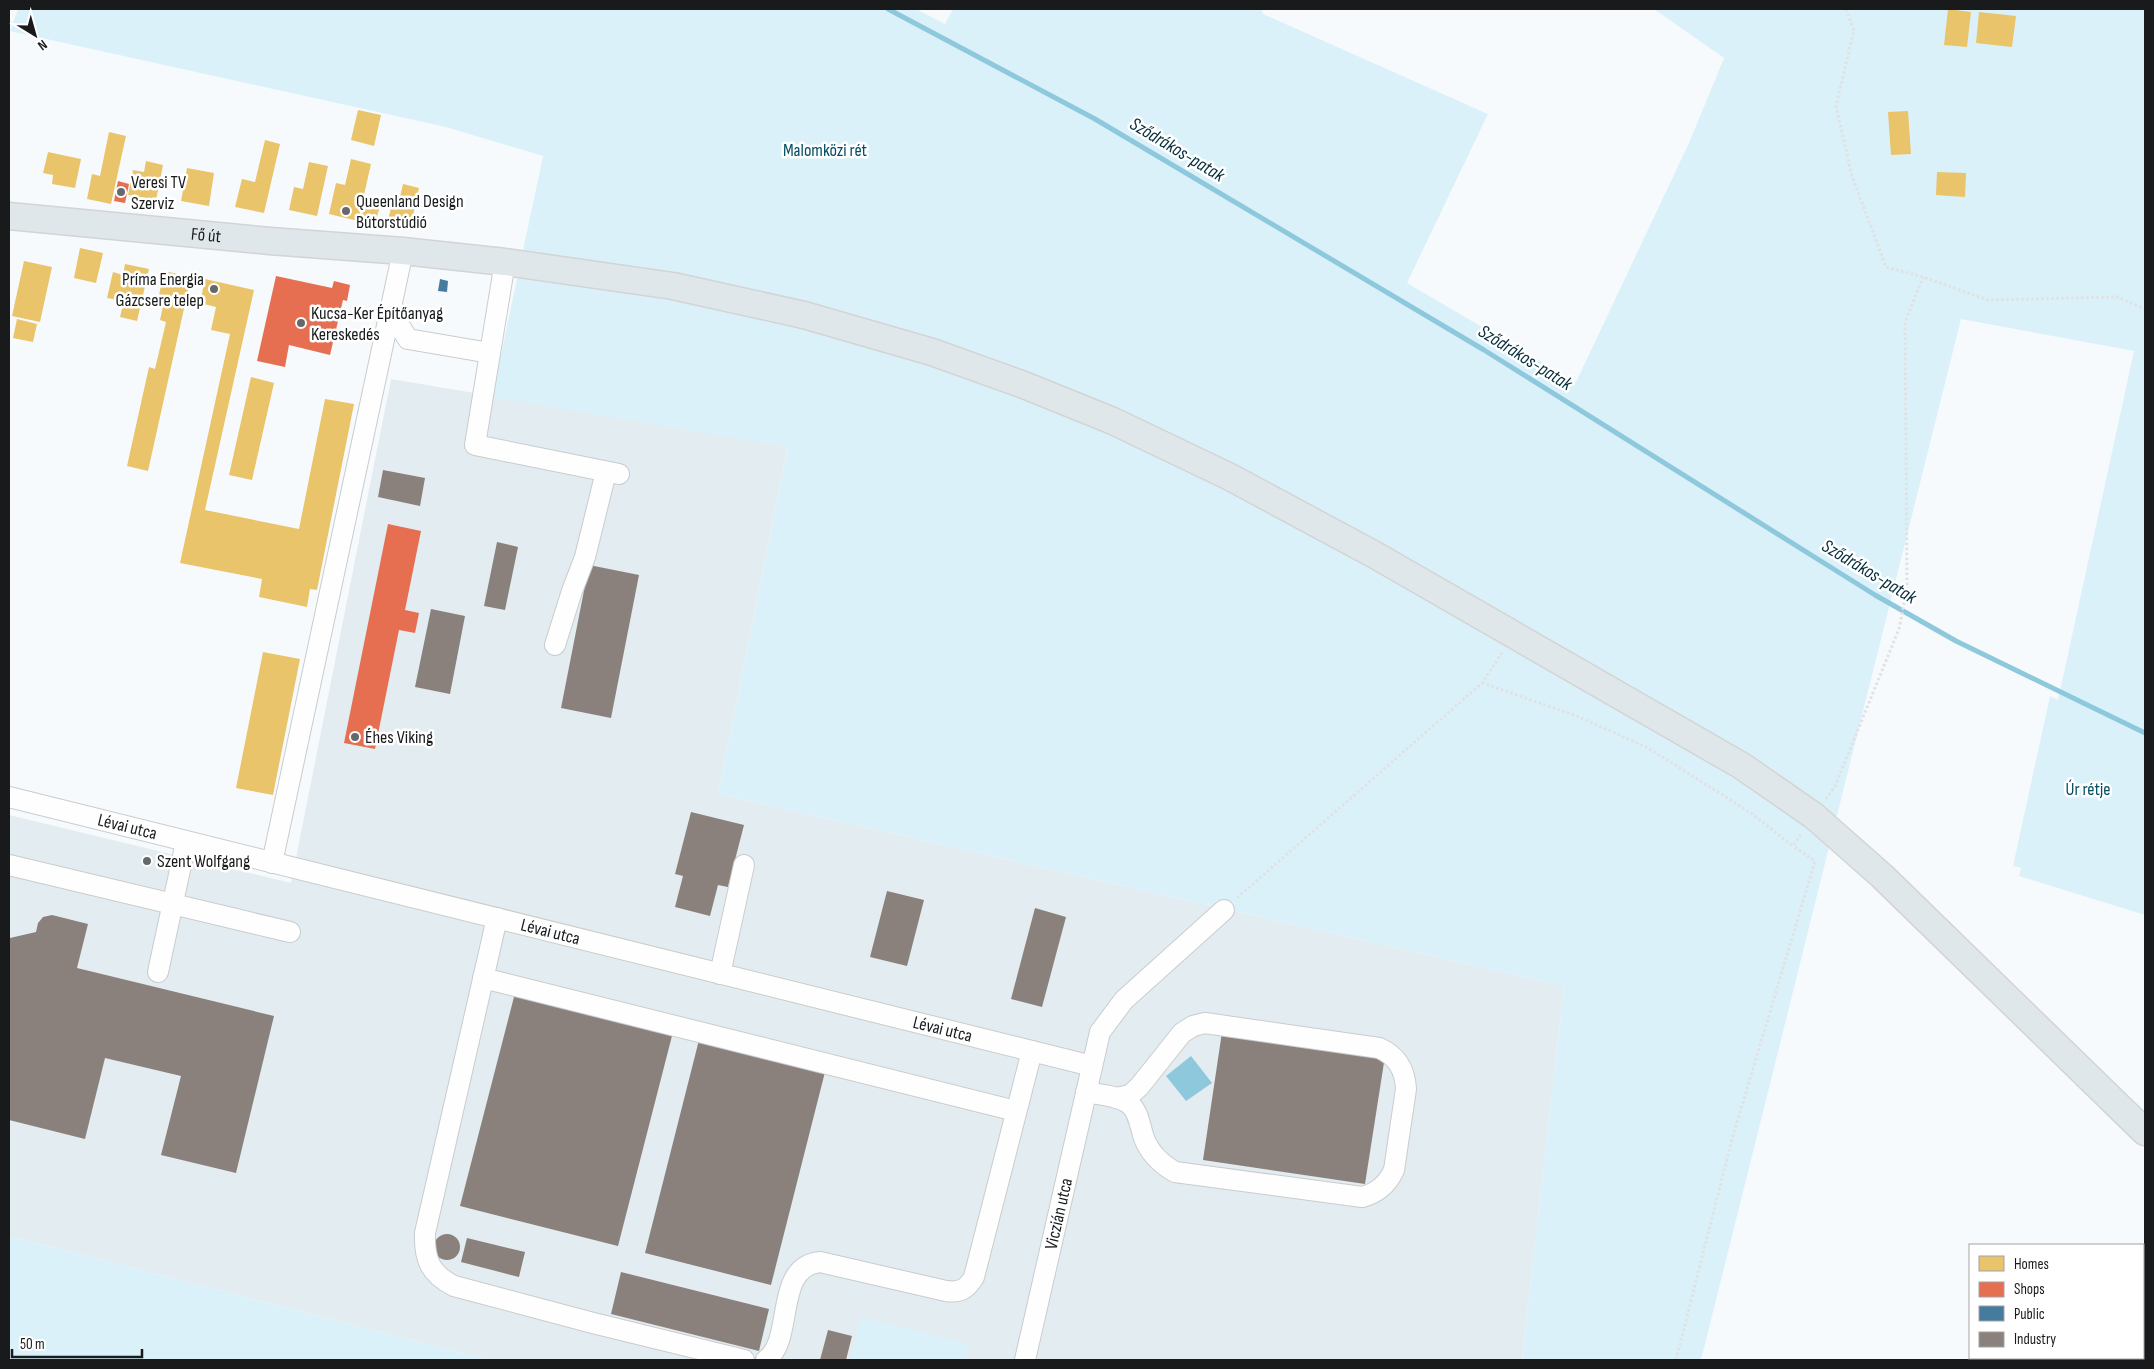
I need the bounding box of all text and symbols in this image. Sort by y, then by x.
north arrow [10,10,60,60]
text: N [34,36,51,54]
water label: Sződrákos-patak [1126,113,1229,188]
park label: Malomközi rét [783,140,868,161]
place label: Veresi TV Szerviz [131,172,186,214]
marker: Veresi TV Szerviz [115,186,127,198]
place label: Queenland Design Bútorstúdió [356,191,464,233]
marker: Queenland Design Bútorstúdió [340,205,352,217]
street label: Fő út [190,223,223,247]
place label: Príma Energia Gázcsere telep [116,269,204,311]
marker: Príma Energia Gázcsere telep [208,283,220,295]
place label: Kucsa-Ker Építőanyag Kereskedés [311,303,443,345]
marker: Kucsa-Ker Építőanyag Kereskedés [295,317,307,329]
water label: Sződrákos-patak [1474,320,1577,396]
water label: Sződrákos-patak [1818,535,1921,610]
place label: Éhes Viking [365,727,433,748]
marker: Éhes Viking [349,731,361,743]
park label: Úr rétje [2066,779,2110,800]
street label: Lévai utca [96,809,159,844]
place label: Szent Wolfgang [157,851,250,872]
marker: Szent Wolfgang [141,855,153,867]
street label: Lévai utca [519,914,582,949]
street label: Lévai utca [911,1011,974,1046]
street label: Viczián utca [1040,1176,1077,1252]
legend [1969,1244,2144,1359]
text: Homes [2014,1255,2049,1274]
text: Shops [2014,1280,2045,1299]
text: Public [2014,1305,2045,1324]
scale bar [12,1326,142,1358]
text: Industry [2014,1330,2056,1349]
text: 50 m [20,1335,45,1354]

